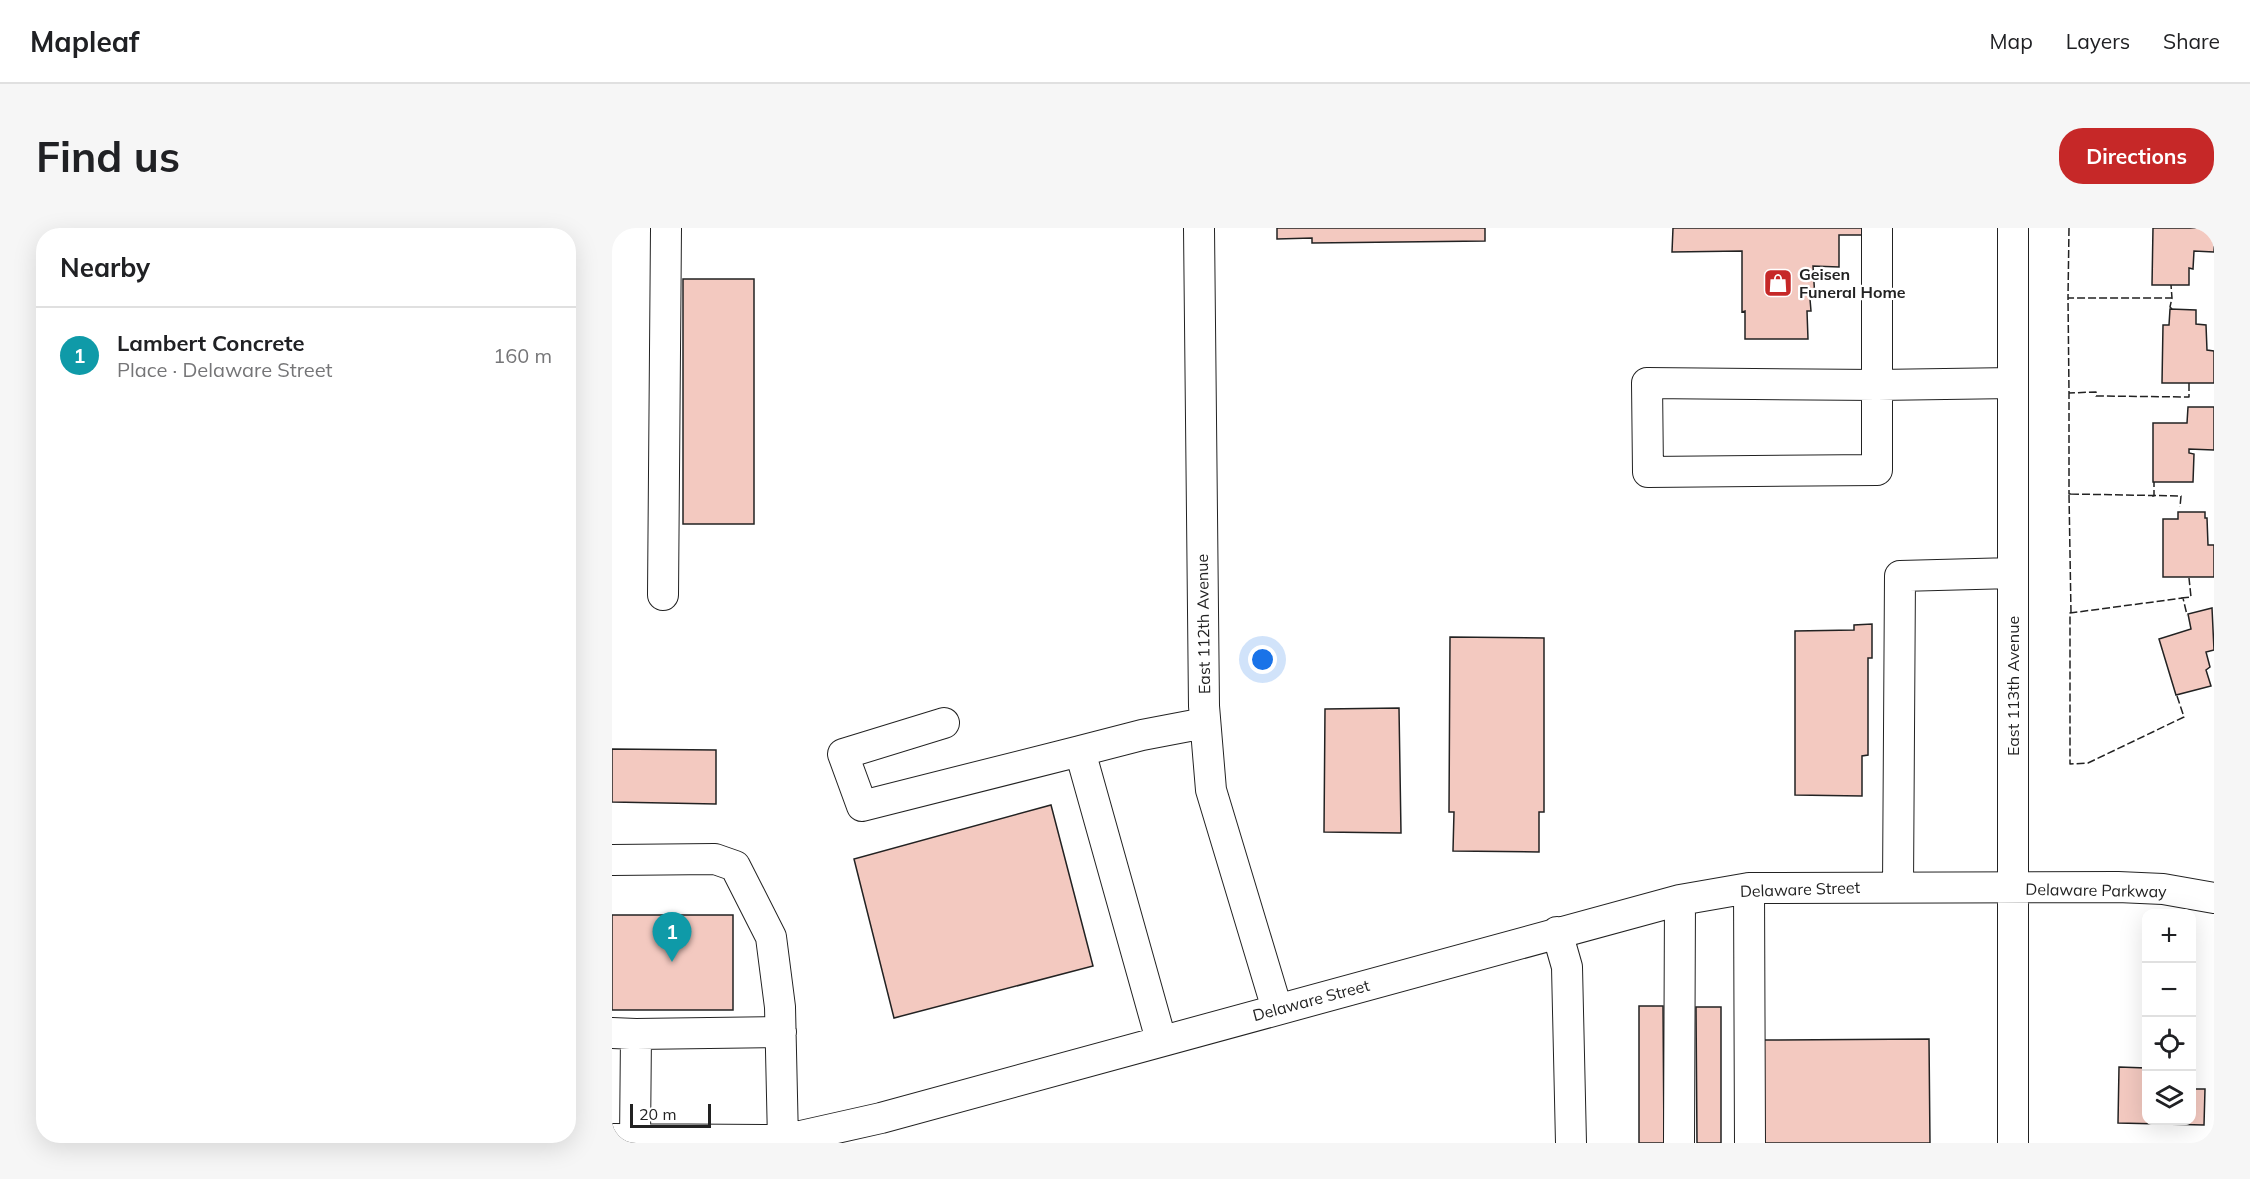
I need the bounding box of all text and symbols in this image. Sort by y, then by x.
text: Mapleaf [30,24,139,59]
text: Map [1990,28,2033,54]
text: Layers [2066,28,2130,54]
text: Share [2163,28,2220,54]
button: Directions [2059,128,2214,184]
text: Find us [36,130,180,183]
text: Nearby [60,251,150,284]
place label: Geisen Funeral Home [1799,264,1906,302]
shop icon: Geisen Funeral Home [1762,267,1794,299]
text: Lambert Concrete [117,329,305,357]
text: 1 [74,343,86,368]
text: 160 m [493,343,552,368]
text: Place · Delaware Street [117,357,333,382]
street label: East 112th Avenue [1192,554,1214,694]
street label: East 113th Avenue [2003,616,2023,756]
your location [1248,645,1277,674]
street label: Delaware Street [1740,877,1861,901]
street label: Delaware Parkway [2025,879,2167,901]
map controls [2142,909,2196,1125]
button: + [2142,909,2196,963]
pin: 1 [652,912,692,962]
button: − [2142,963,2196,1017]
street label: Delaware Street [1250,975,1372,1025]
button: locate [2142,1017,2196,1071]
button: layers [2142,1071,2196,1125]
scale bar [630,1101,711,1128]
text: 20 m [639,1104,676,1124]

